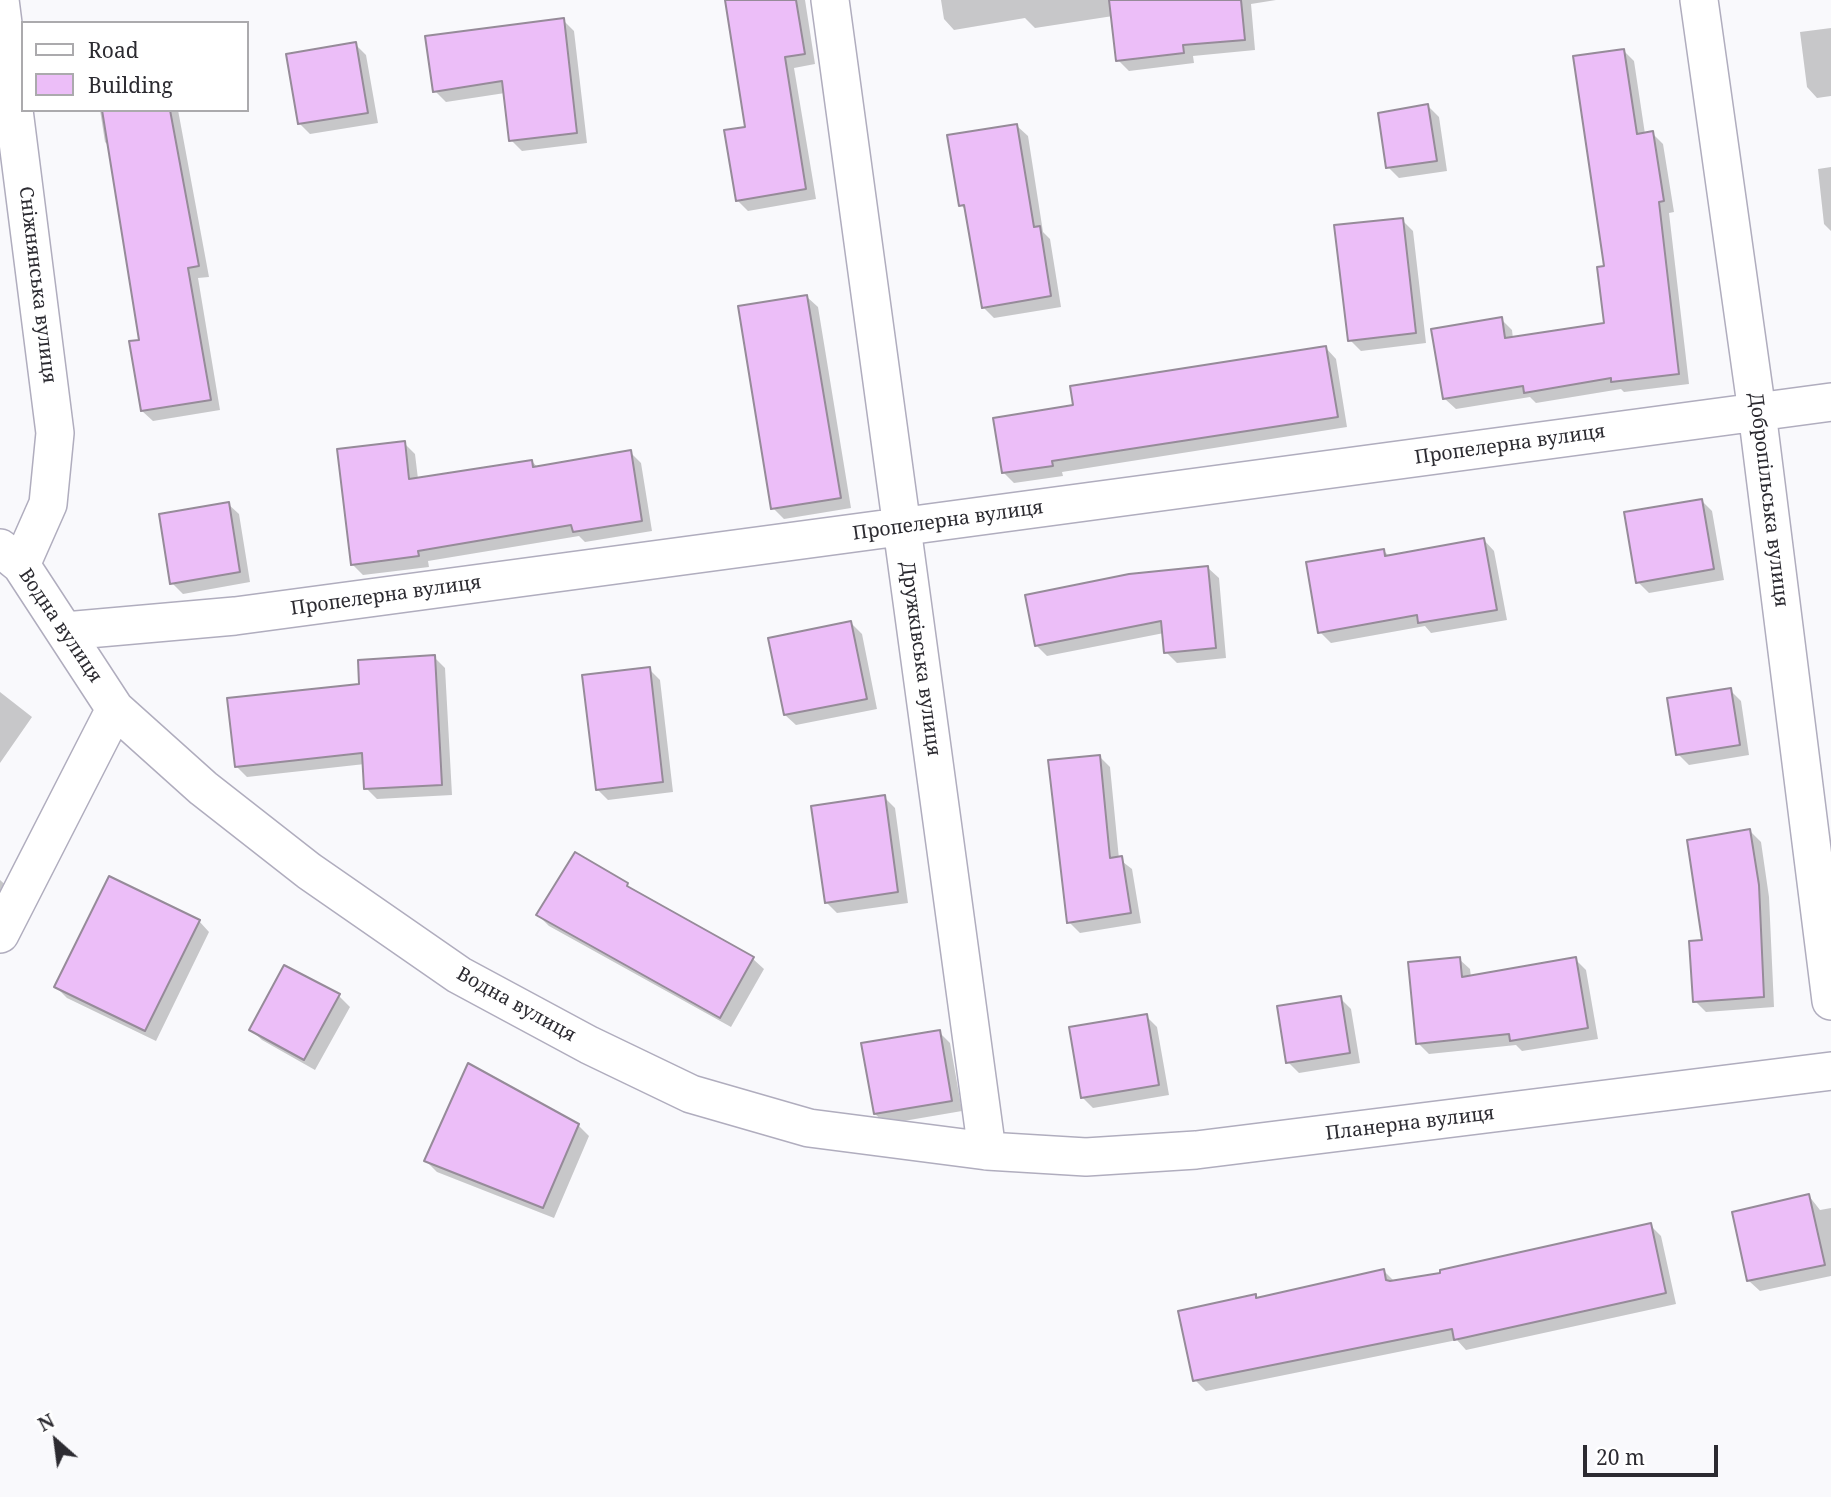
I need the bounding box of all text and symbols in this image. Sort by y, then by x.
legend [21,21,248,112]
text: Road [88,36,139,64]
text: Building [88,71,173,99]
street label: Сніжнянська вулиця [14,185,60,385]
street label: Добропільська вулиця [1744,391,1792,609]
street label: Пропелерна вулиця [1413,420,1607,470]
street label: Пропелерна вулиця [851,496,1045,546]
street label: Дружківська вулиця [895,560,945,758]
street label: Водна вулиця [13,565,107,687]
street label: Пропелерна вулиця [289,571,483,621]
street label: Водна вулиця [452,963,580,1047]
street label: Планерна вулиця [1324,1102,1496,1146]
north arrow [21,1406,91,1476]
text: N [33,1407,59,1437]
scale bar [1586,1430,1721,1474]
text: 20 m [1596,1443,1645,1471]

